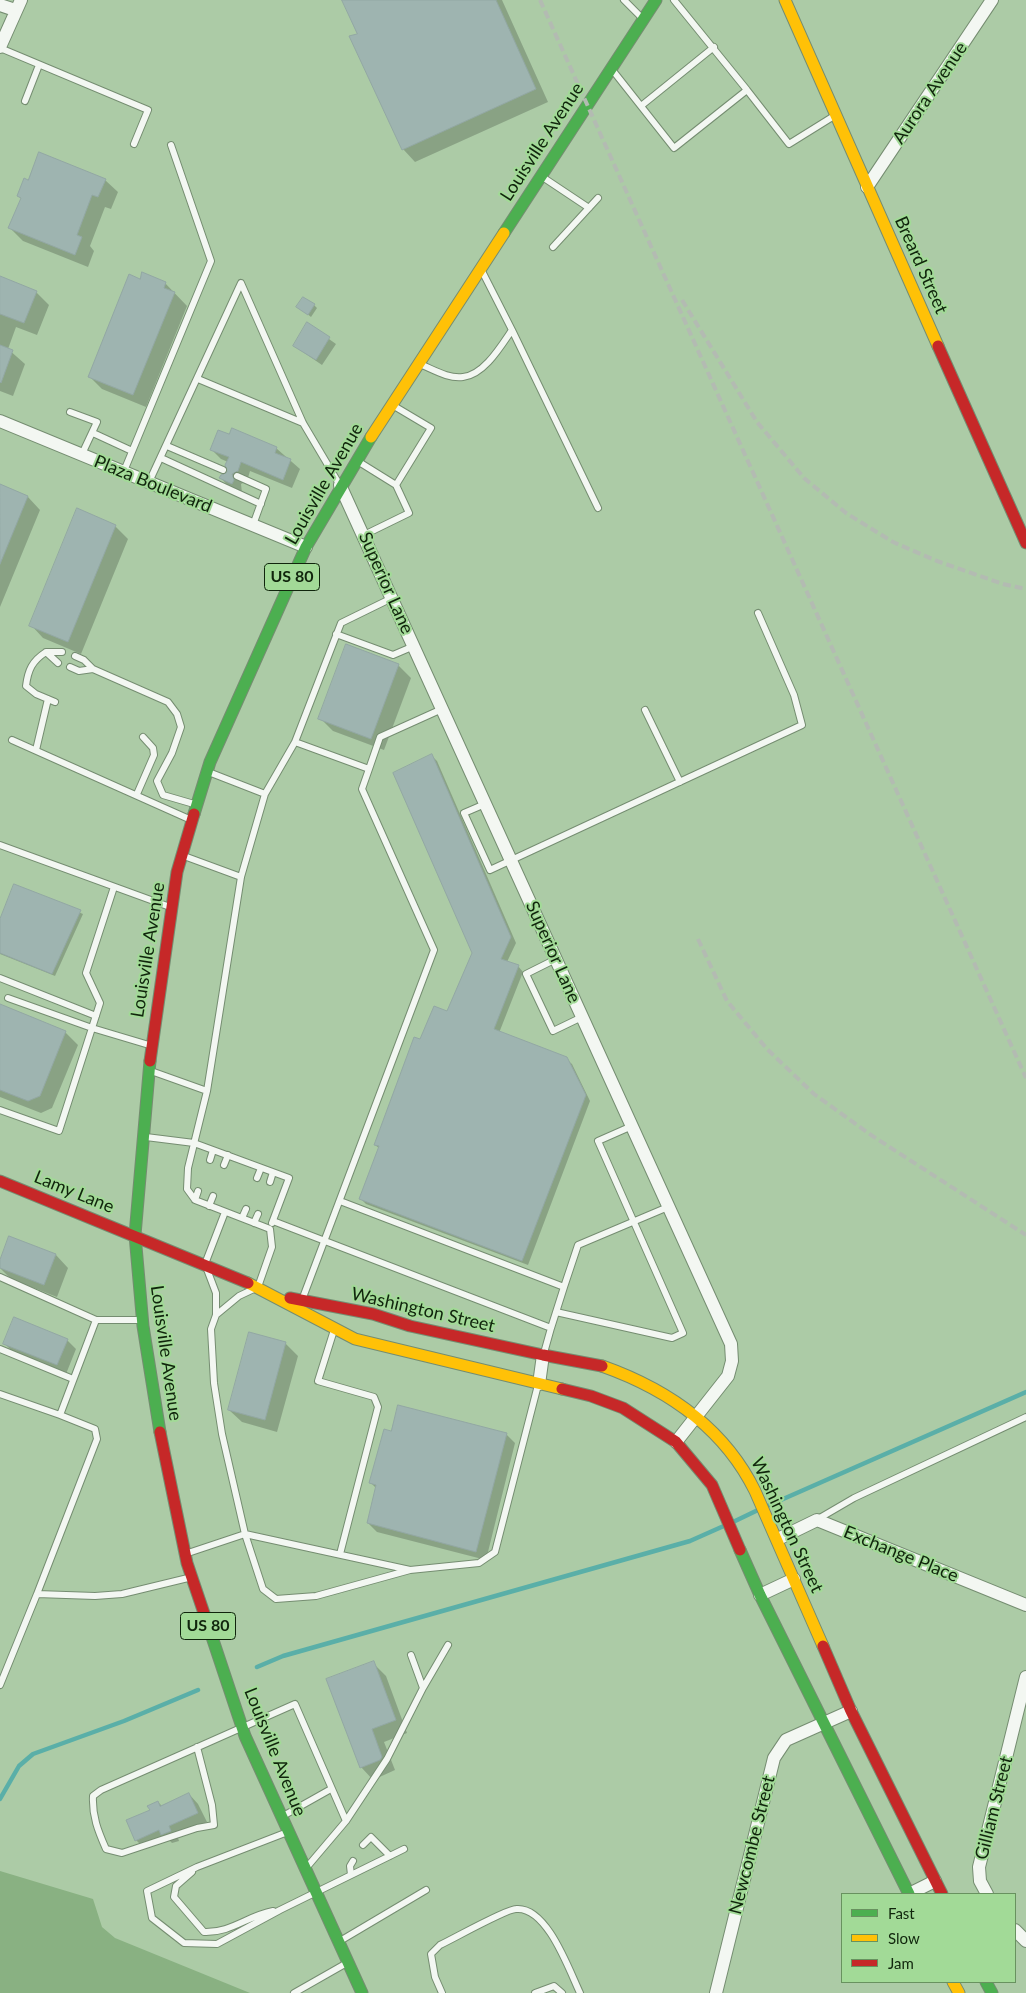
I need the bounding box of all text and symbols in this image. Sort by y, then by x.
street label: Aurora Avenue [888,38,972,148]
street label: Louisville Avenue [496,79,588,205]
street label: Breard Street [890,213,952,317]
street label: Louisville Avenue [280,419,368,549]
street label: Plaza Boulevard [91,451,215,517]
street label: Superior Lane [354,529,418,637]
road number: US 80 [264,564,320,590]
street label: Louisville Avenue [127,881,169,1019]
street label: Superior Lane [521,898,585,1006]
street label: Lamy Lane [31,1166,117,1218]
street label: Washington Street [349,1283,497,1337]
street label: Louisville Avenue [146,1284,186,1422]
street label: Washington Street [746,1454,828,1596]
street label: Exchange Place [840,1521,962,1587]
road number: US 80 [180,1612,236,1640]
street label: Louisville Avenue [239,1685,311,1819]
street label: Gilliam Street [971,1754,1017,1862]
street label: Newcombe Street [724,1774,780,1916]
legend [841,1893,1016,1983]
text: Fast [888,1904,915,1922]
text: Slow [888,1929,920,1947]
text: Jam [888,1954,914,1972]

